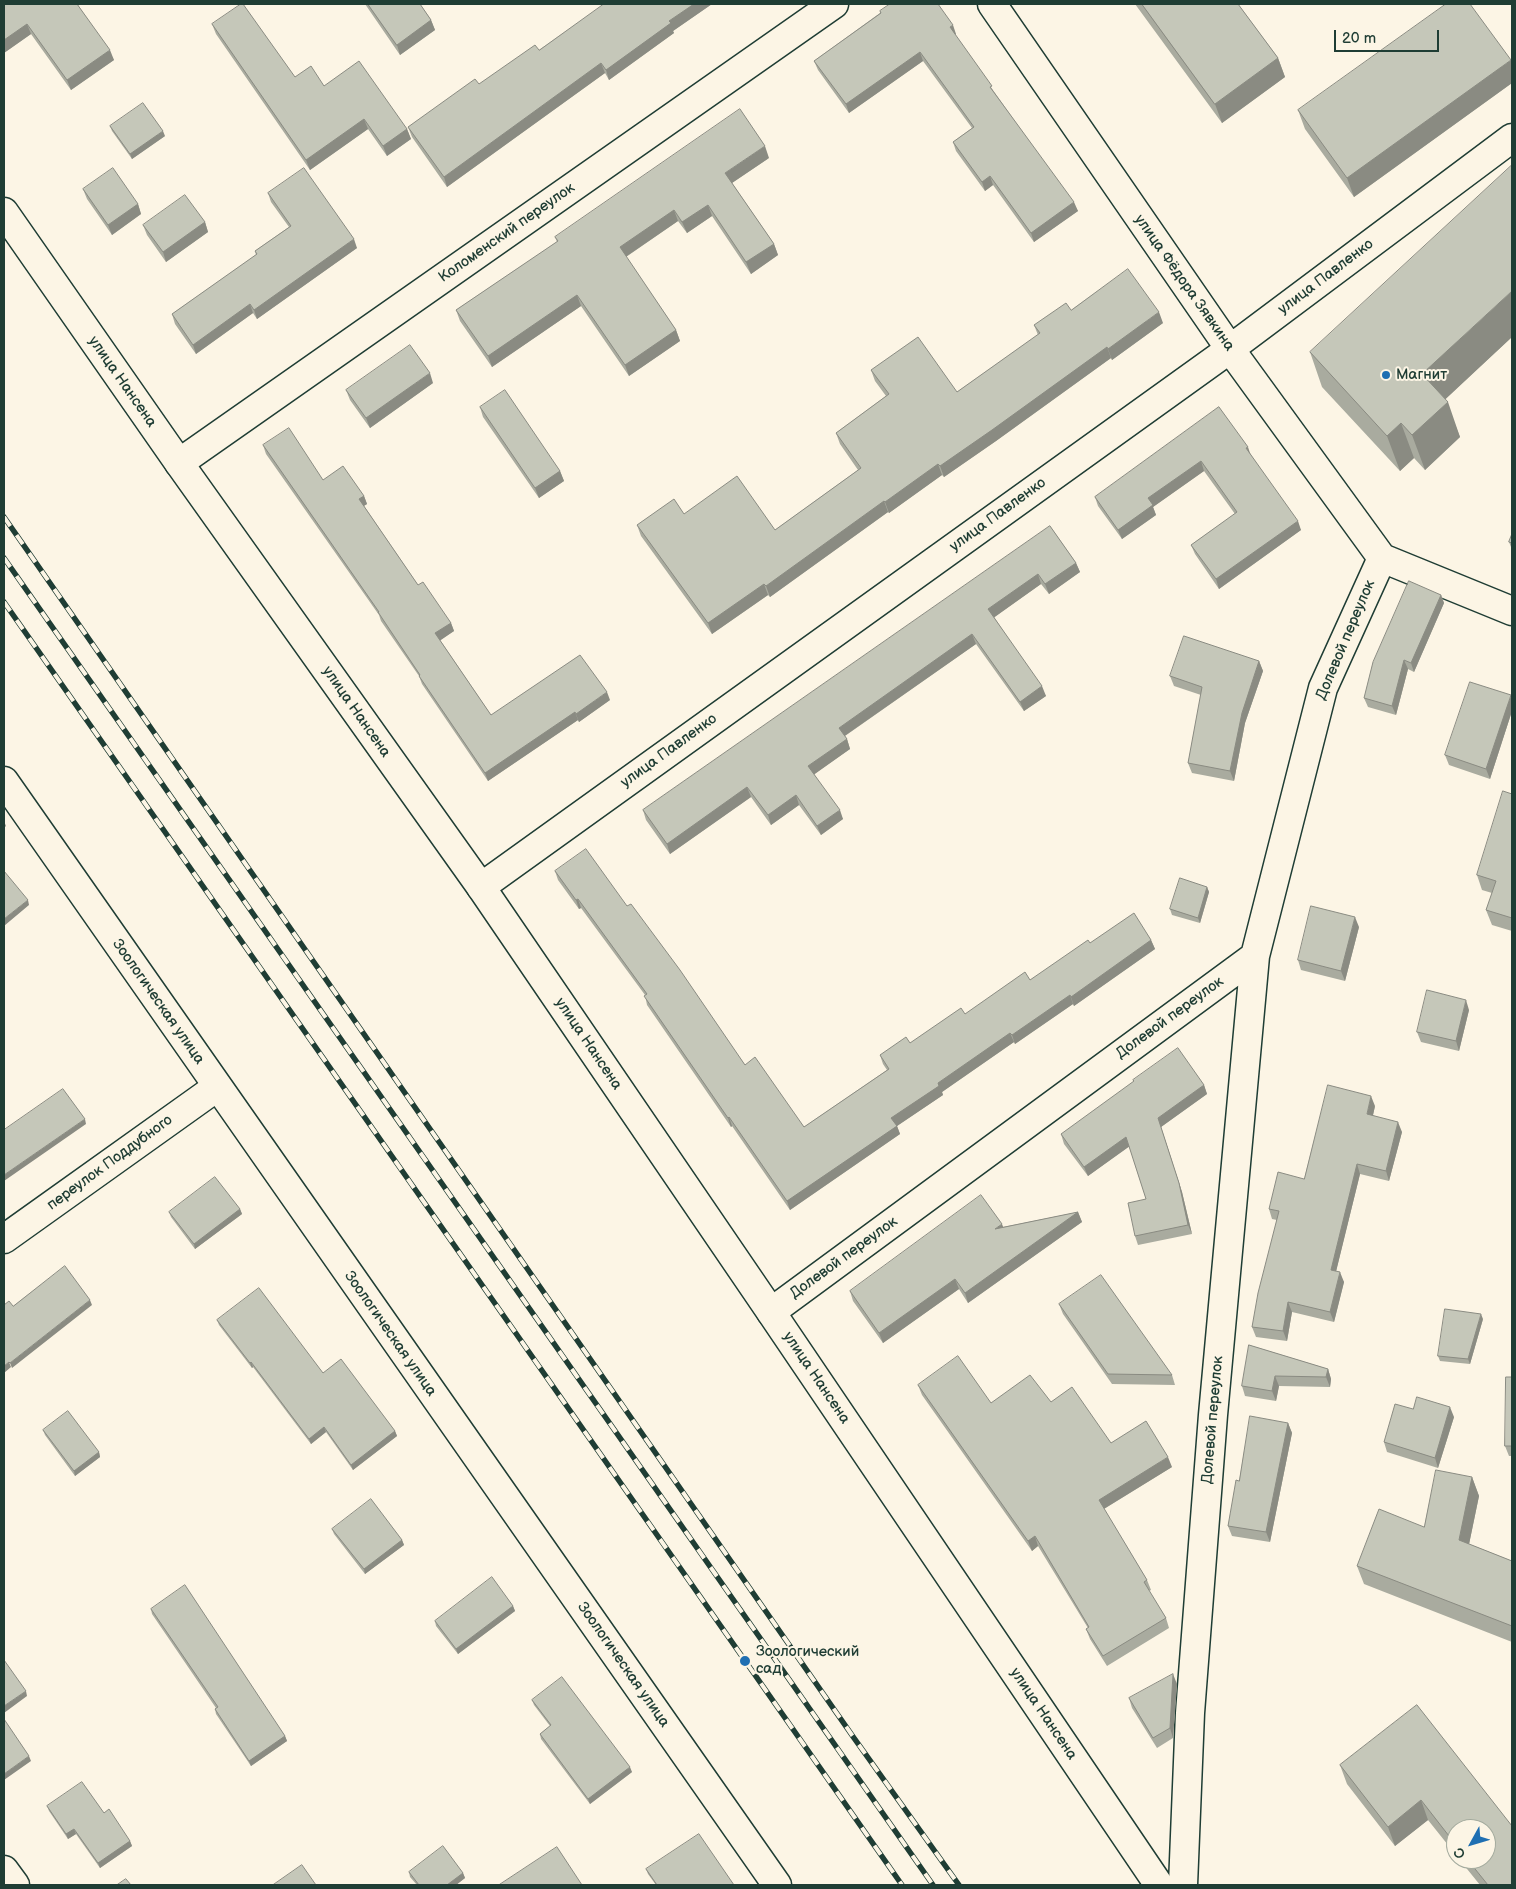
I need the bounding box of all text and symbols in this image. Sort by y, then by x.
scale bar [1336,20,1441,52]
text: 20 m [1342,29,1376,48]
street label: Коломенский переулок [436,179,578,287]
street label: улица Фёдора Зявкина [1130,211,1238,355]
street label: улица Павленко [1275,235,1377,319]
street label: улица Нансена [84,333,160,431]
place label: Магнит [1396,366,1447,384]
marker: Магнит [1380,369,1392,381]
street label: улица Павленко [946,474,1050,556]
street label: Долевой переулок [1313,577,1379,703]
street label: улица Нансена [318,663,394,761]
street label: улица Павленко [617,710,721,792]
street label: Зоологическая улица [108,936,208,1068]
street label: Долевой переулок [1113,973,1227,1063]
street label: улица Нансена [551,995,625,1093]
street label: переулок Поддубного [44,1111,176,1215]
street label: Долевой переулок [787,1213,901,1303]
street label: Зоологическая улица [340,1268,440,1400]
street label: улица Нансена [779,1329,853,1427]
street label: Долевой переулок [1198,1355,1228,1485]
street label: Зоологическая улица [573,1599,673,1731]
place label: Зоологический сад [756,1643,859,1678]
marker: Зоологический сад [738,1654,752,1668]
street label: улица Нансена [1006,1665,1080,1763]
north arrow [1446,1819,1496,1869]
text: С [1450,1844,1469,1862]

